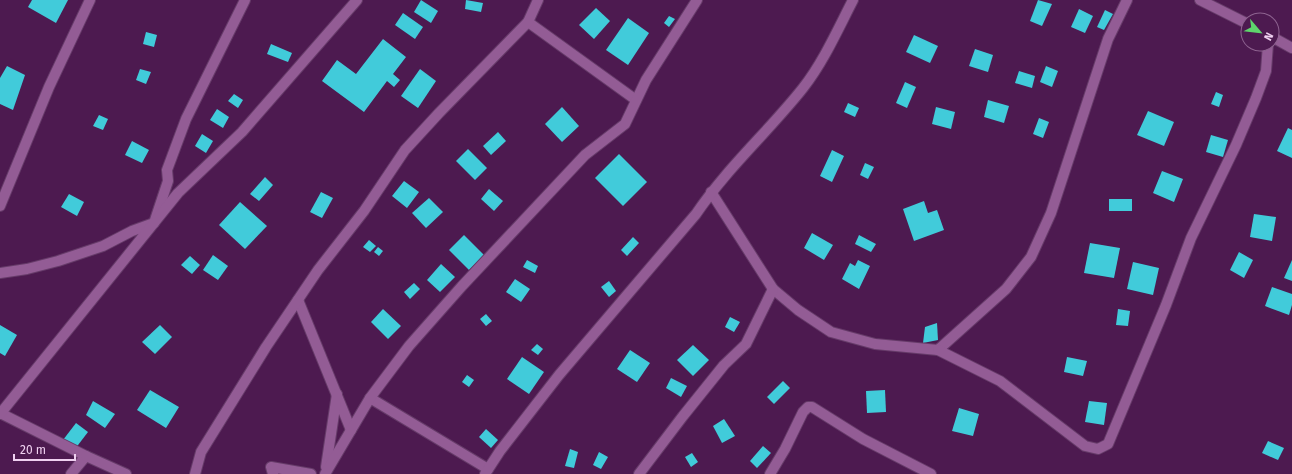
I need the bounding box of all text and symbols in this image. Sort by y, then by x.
north arrow [1240,12,1280,52]
text: N [1261,30,1276,43]
scale bar [14,436,75,462]
text: 20 m [20,443,46,457]

